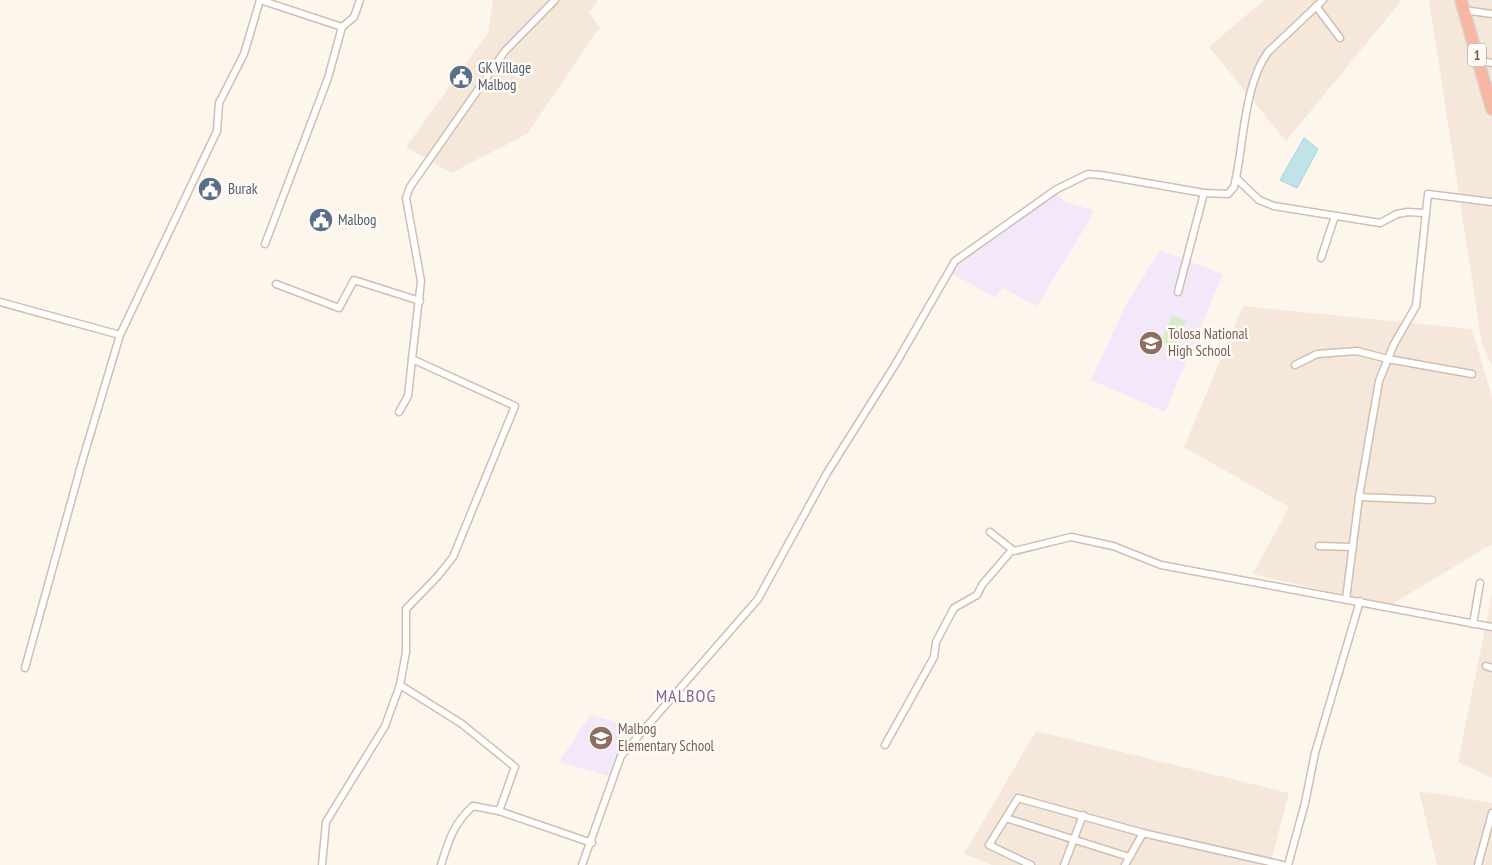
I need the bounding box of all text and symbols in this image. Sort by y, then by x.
road number: 1 [1468,44,1486,66]
place label: GK Village Malbog [478,58,531,94]
public building icon: GK Village Malbog [448,64,474,90]
public building icon: Burak [197,176,223,202]
place label: Burak [228,179,258,198]
public building icon: Malbog [308,207,334,233]
place label: Malbog [338,210,377,229]
place label: Tolosa National High School [1168,324,1248,360]
school or university icon: Tolosa National High School [1138,330,1164,356]
district label: MALBOG [656,684,716,707]
place label: Malbog Elementary School [618,719,715,755]
school or university icon: Malbog Elementary School [588,725,614,751]

